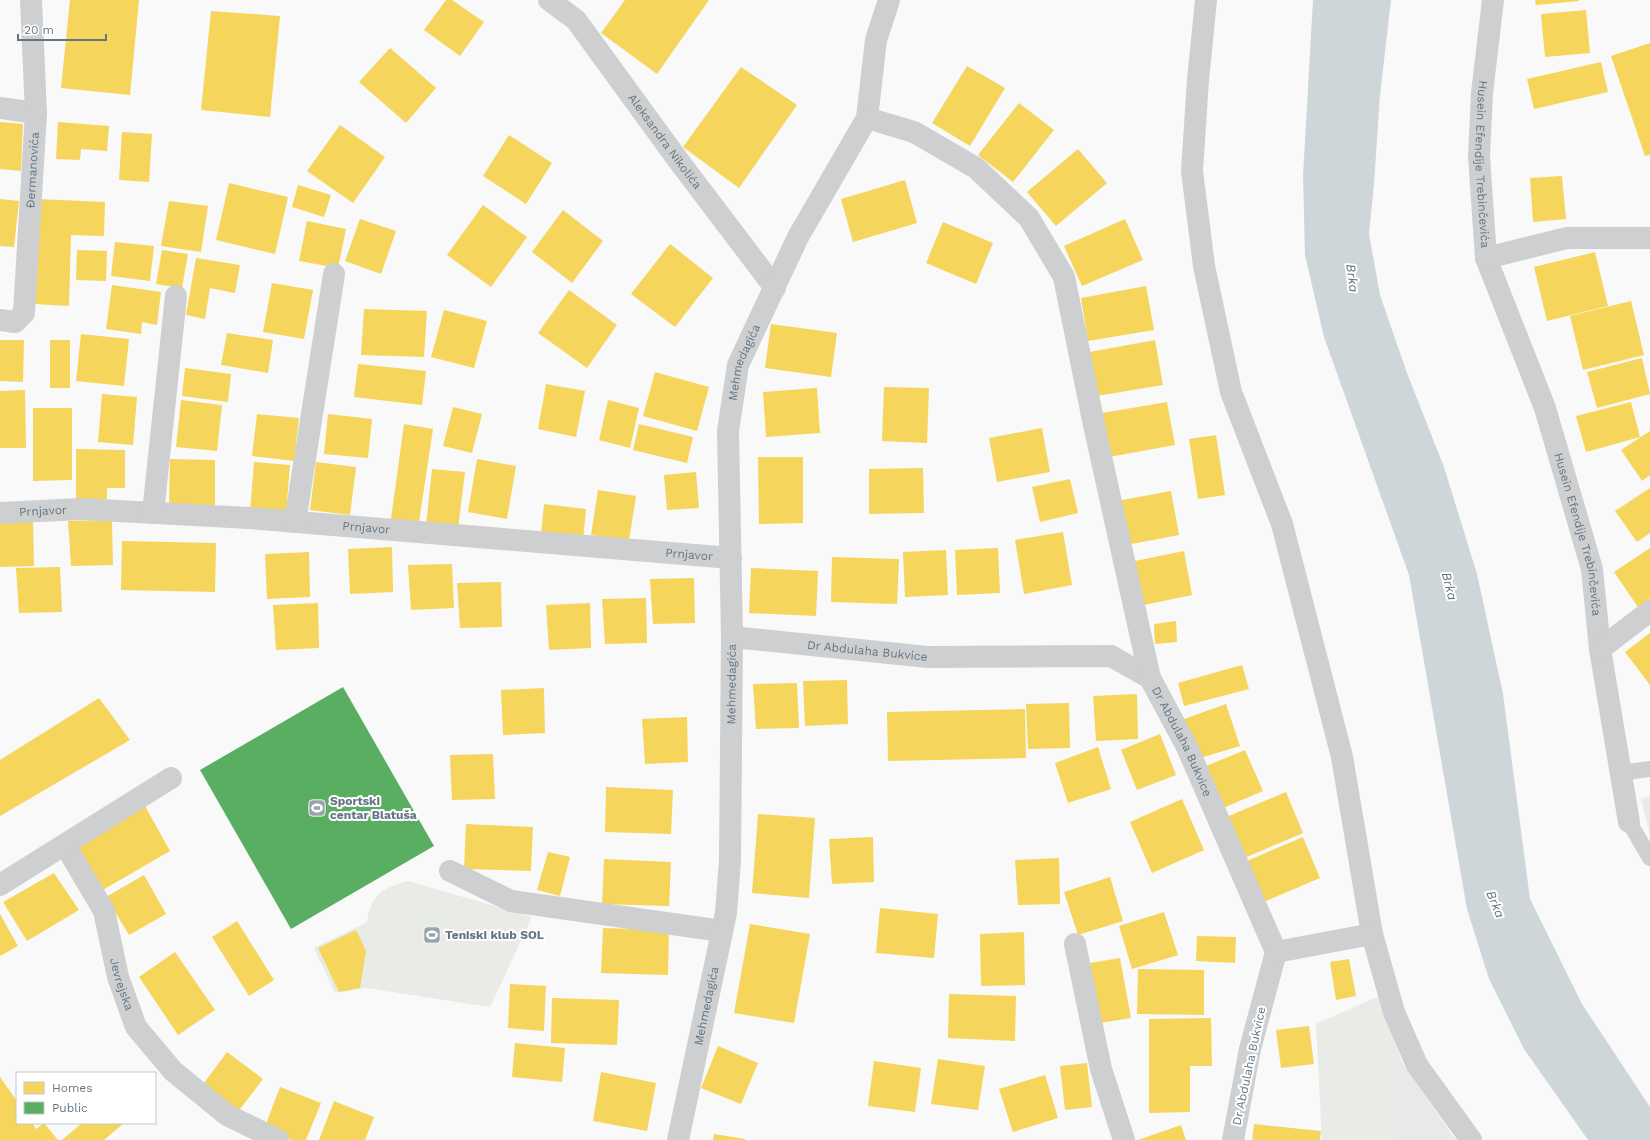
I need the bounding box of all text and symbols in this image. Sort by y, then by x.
scale bar [18,16,106,42]
text: 20 m [24,23,54,37]
street label: Husein Efendije Trebinčevića [1472,80,1492,249]
street label: Aleksandra Nikolića [625,91,705,192]
street label: Đermanovića [23,131,42,209]
water label: Brka [1343,263,1362,293]
street label: Mehmedagića [726,322,763,402]
street label: Husein Efendije Trebinčevića [1551,451,1604,617]
street label: Prnjavor [19,503,67,519]
street label: Prnjavor [342,519,391,537]
street label: Prnjavor [665,546,714,563]
water label: Brka [1439,571,1460,602]
street label: Dr Abdulaha Bukvice [806,638,928,664]
street label: Mehmedagića [724,644,739,724]
street label: Dr Abdulaha Bukvice [1149,684,1215,799]
place label: Sportski centar Blatuša [330,794,417,822]
sports icon: Sportski centar Blatuša [307,798,327,818]
water label: Brka [1483,888,1508,920]
sports icon: Teniski klub SOL [422,925,442,945]
place label: Teniski klub SOL [445,928,544,942]
street label: Jevrejska [107,957,137,1013]
street label: Mehmedagića [691,965,722,1047]
street label: Dr Abdulaha Bukvice [1230,1005,1268,1127]
legend [16,1072,156,1124]
text: Homes [52,1081,93,1095]
text: Public [52,1101,88,1115]

